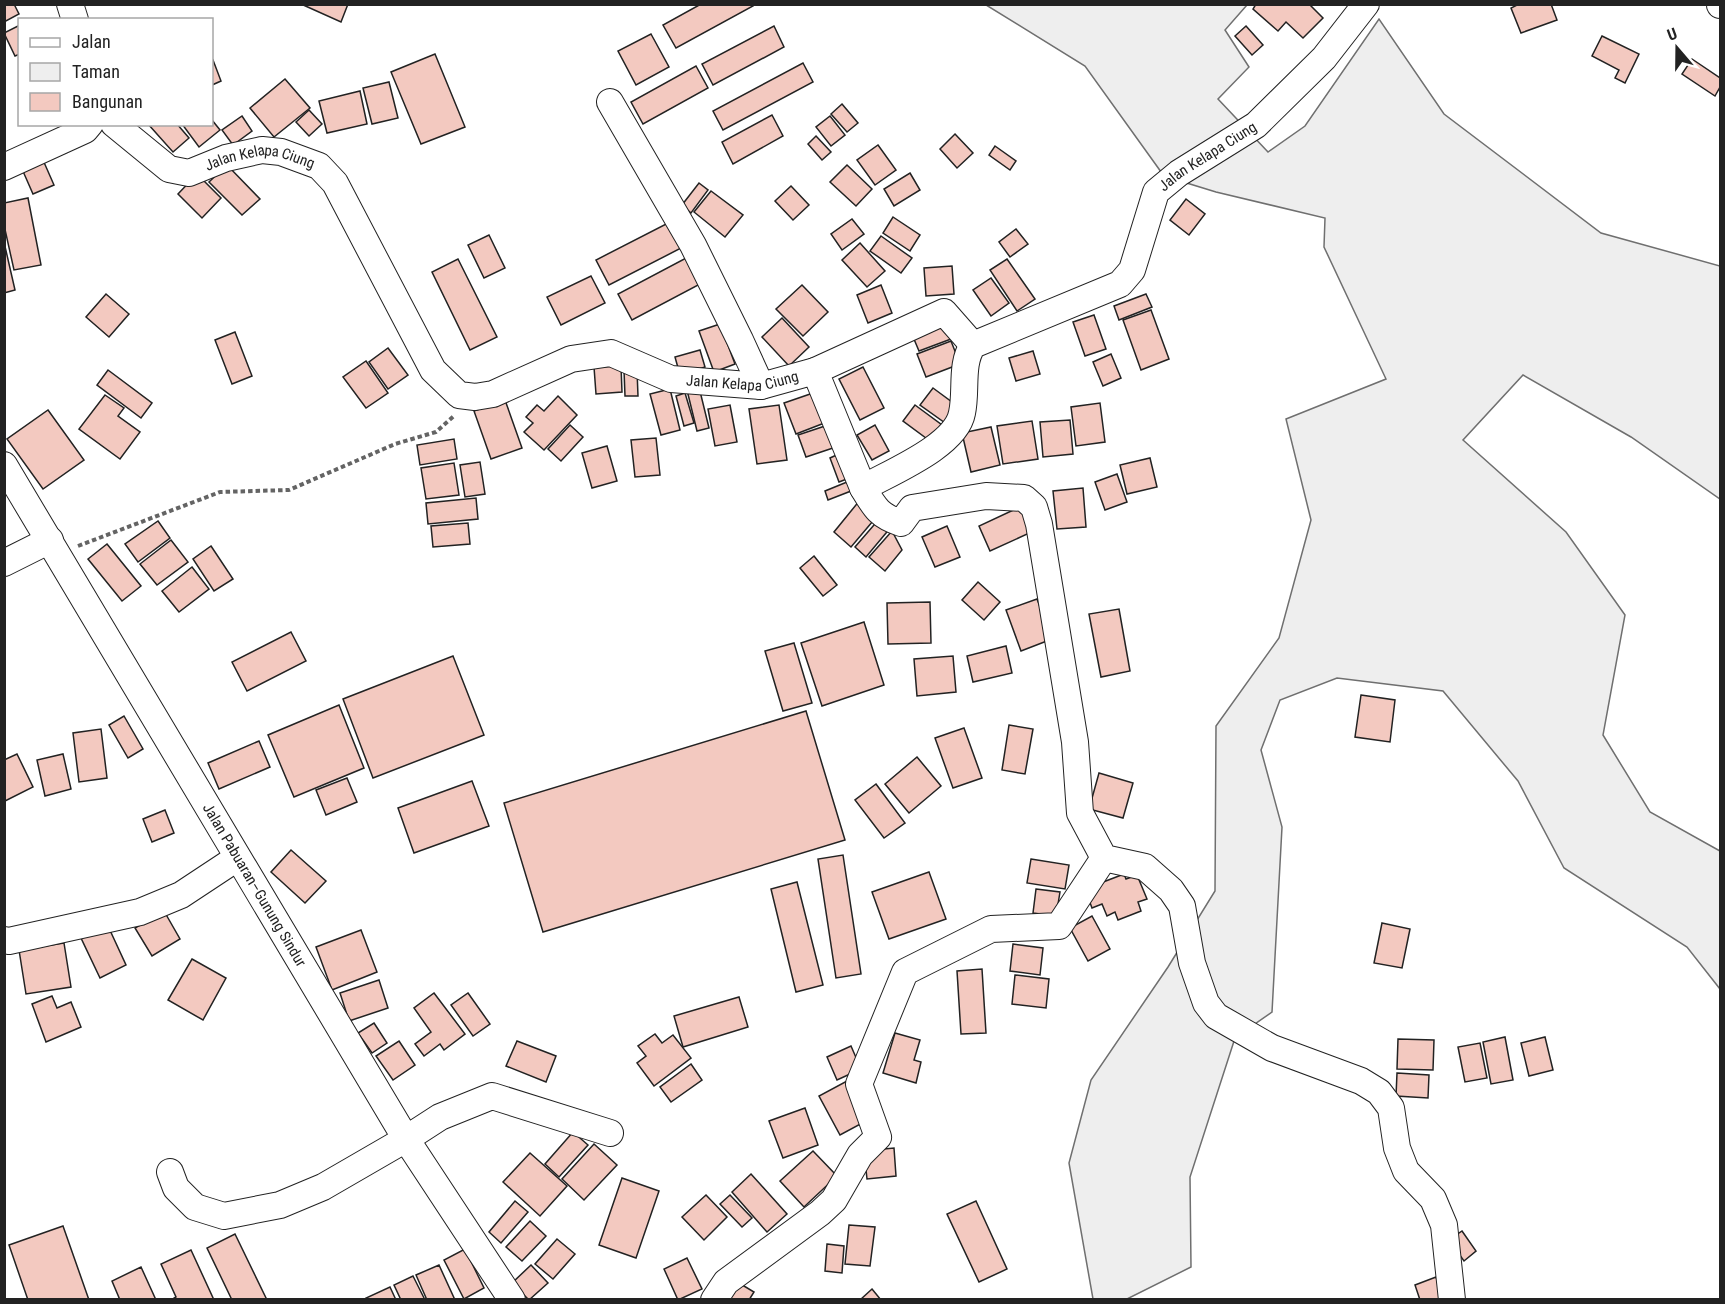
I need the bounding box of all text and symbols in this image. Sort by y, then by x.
legend [18,18,213,126]
north arrow [1647,18,1707,78]
text: U [1664,24,1680,45]
text: Jalan [72,31,111,52]
text: Taman [72,61,120,82]
text: Bangunan [72,91,143,112]
street label: Jalan Kelapa Ciung [1155,118,1260,195]
street label: Jalan Kelapa Ciung [202,141,317,175]
street label: Jalan Kelapa Ciung [685,367,800,395]
street label: Jalan Pabuaran–Gunung Sindur [199,800,310,970]

